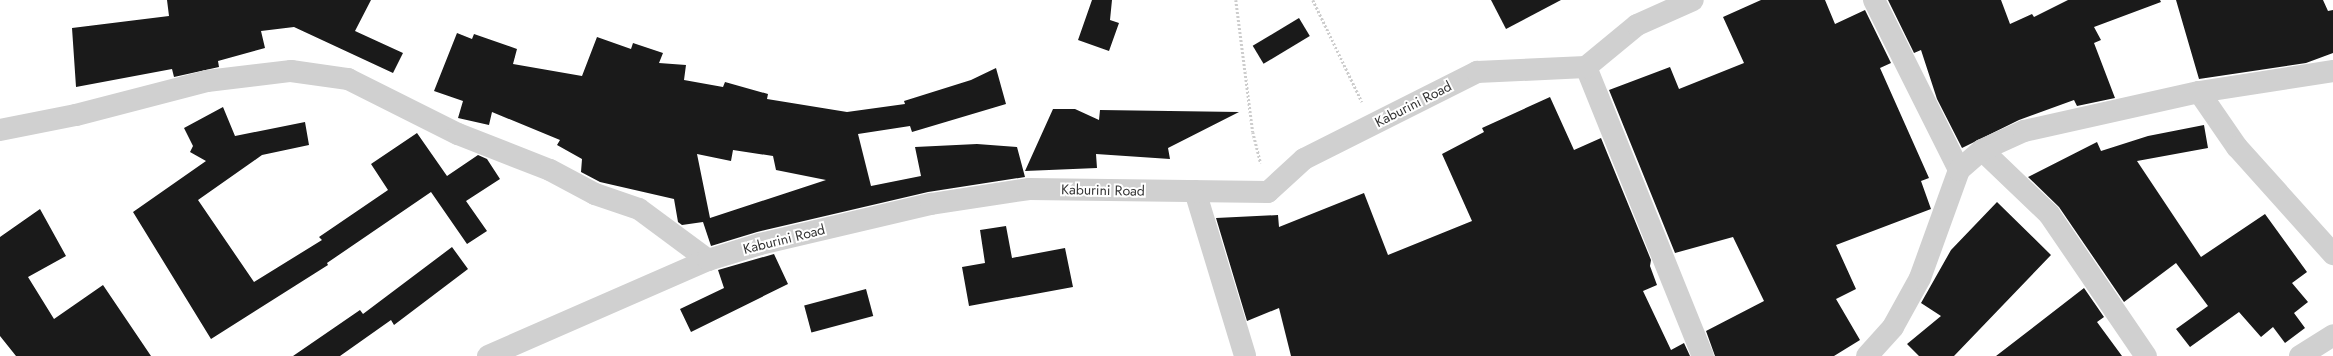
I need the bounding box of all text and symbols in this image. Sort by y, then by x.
street label: Kaburini Road [1372,77,1454,131]
street label: Kaburini Road [1061,181,1145,199]
street label: Kaburini Road [741,221,827,257]

